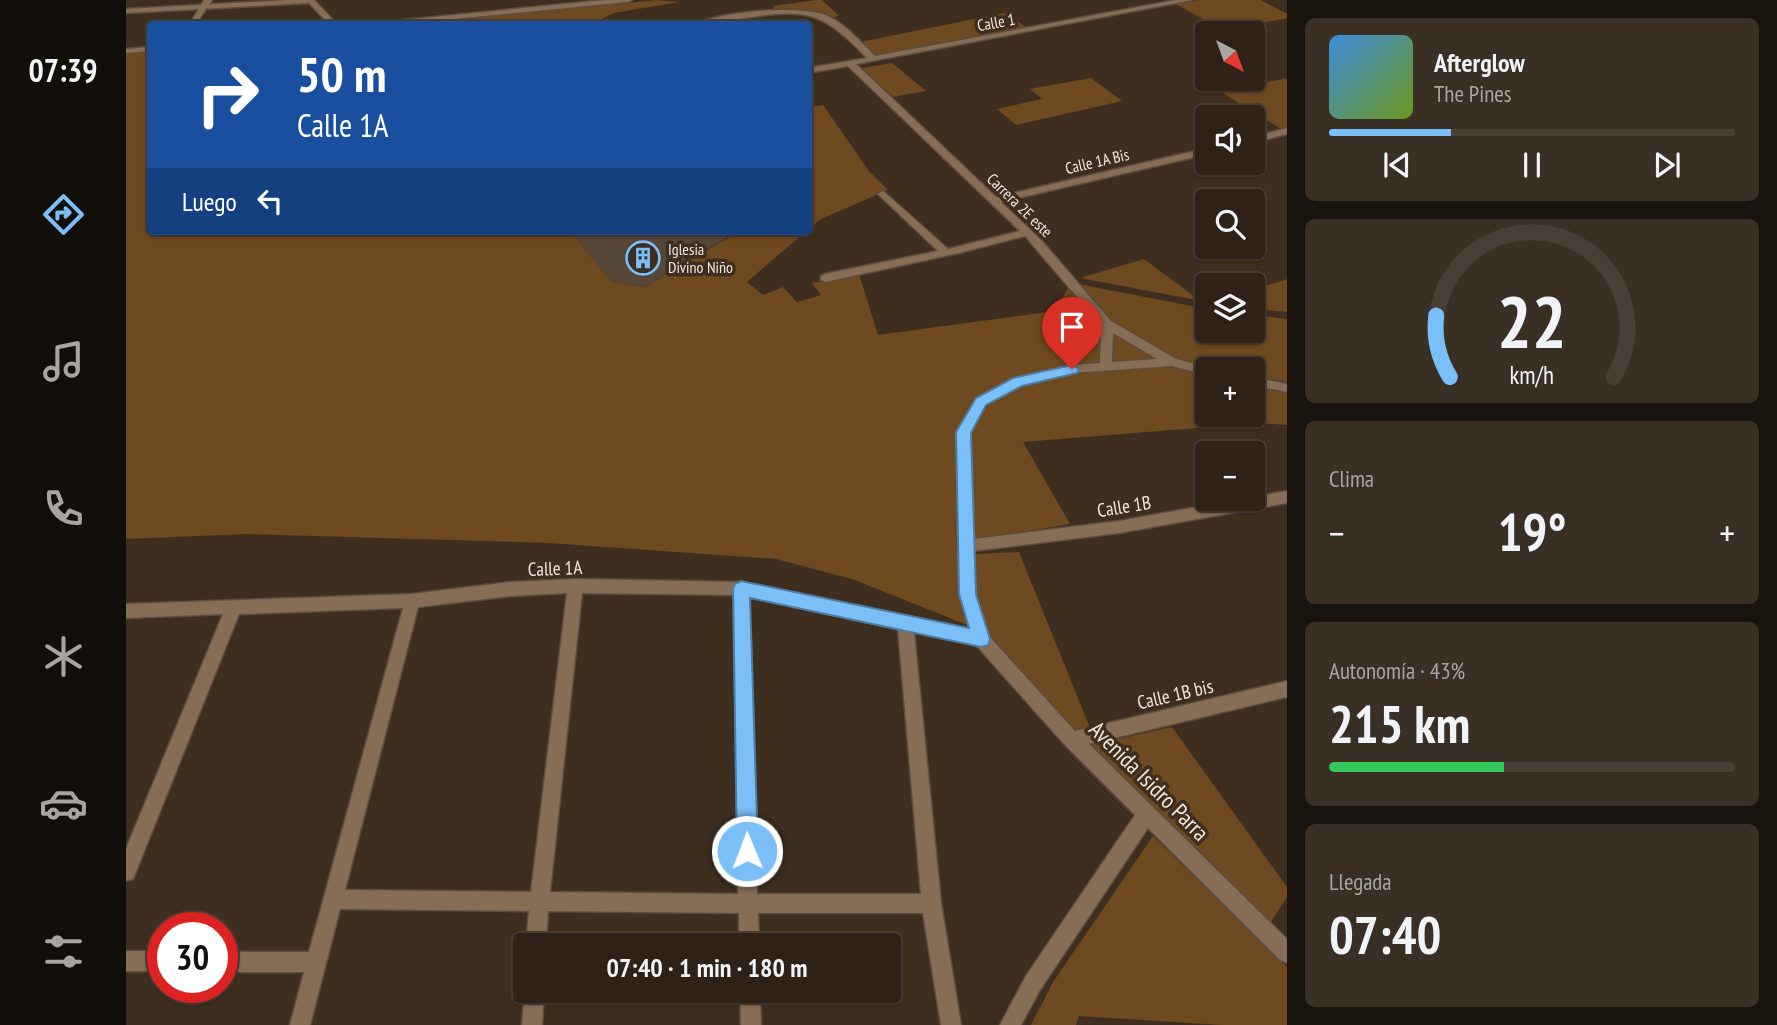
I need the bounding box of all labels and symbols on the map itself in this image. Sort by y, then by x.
street label: Calle 1 [975,9,1017,35]
north arrow [1195,21,1265,91]
street label: Calle 1A Bis [1063,144,1131,178]
street label: Carrera 2E este [983,169,1057,241]
building icon: Iglesia Divino Niño [624,239,662,277]
place label: Iglesia Divino Niño [668,239,733,277]
pin [1042,297,1102,369]
street label: Calle 1B [1095,490,1153,522]
street label: Calle 1A [527,555,583,581]
street label: Calle 1B bis [1135,674,1215,714]
street label: Avenida Isidro Parra [1083,715,1215,847]
position arrow [710,814,784,888]
speed limit sign: 30 [147,912,238,1003]

